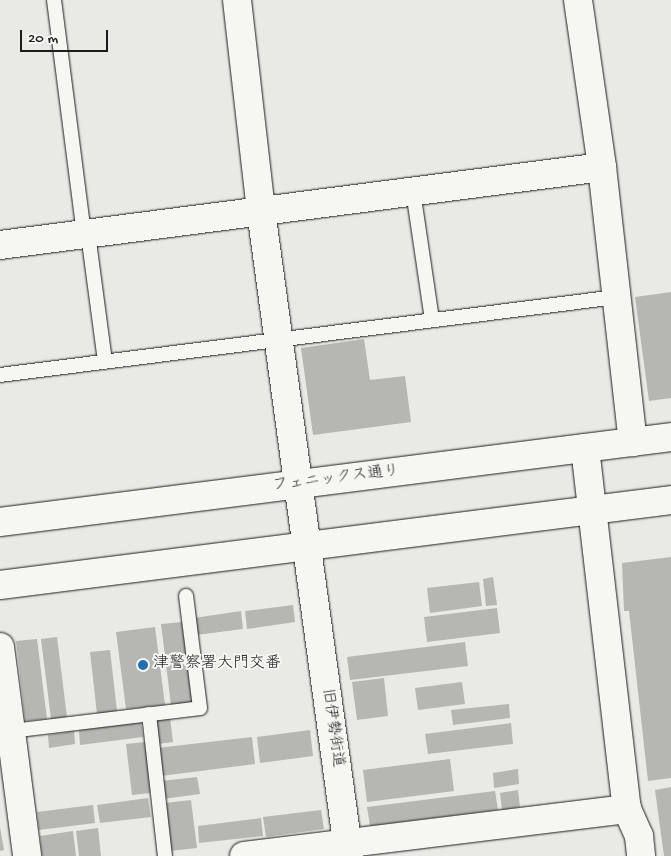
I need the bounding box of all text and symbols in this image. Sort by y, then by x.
scale bar [22,20,110,52]
text: 20 m [28,30,58,48]
street label: フェニックス通り [271,463,401,497]
place label: 津警察署大門交番 [153,655,281,675]
marker: 津警察署大門交番 [137,659,149,671]
street label: 旧伊勢街道 [316,687,346,769]

